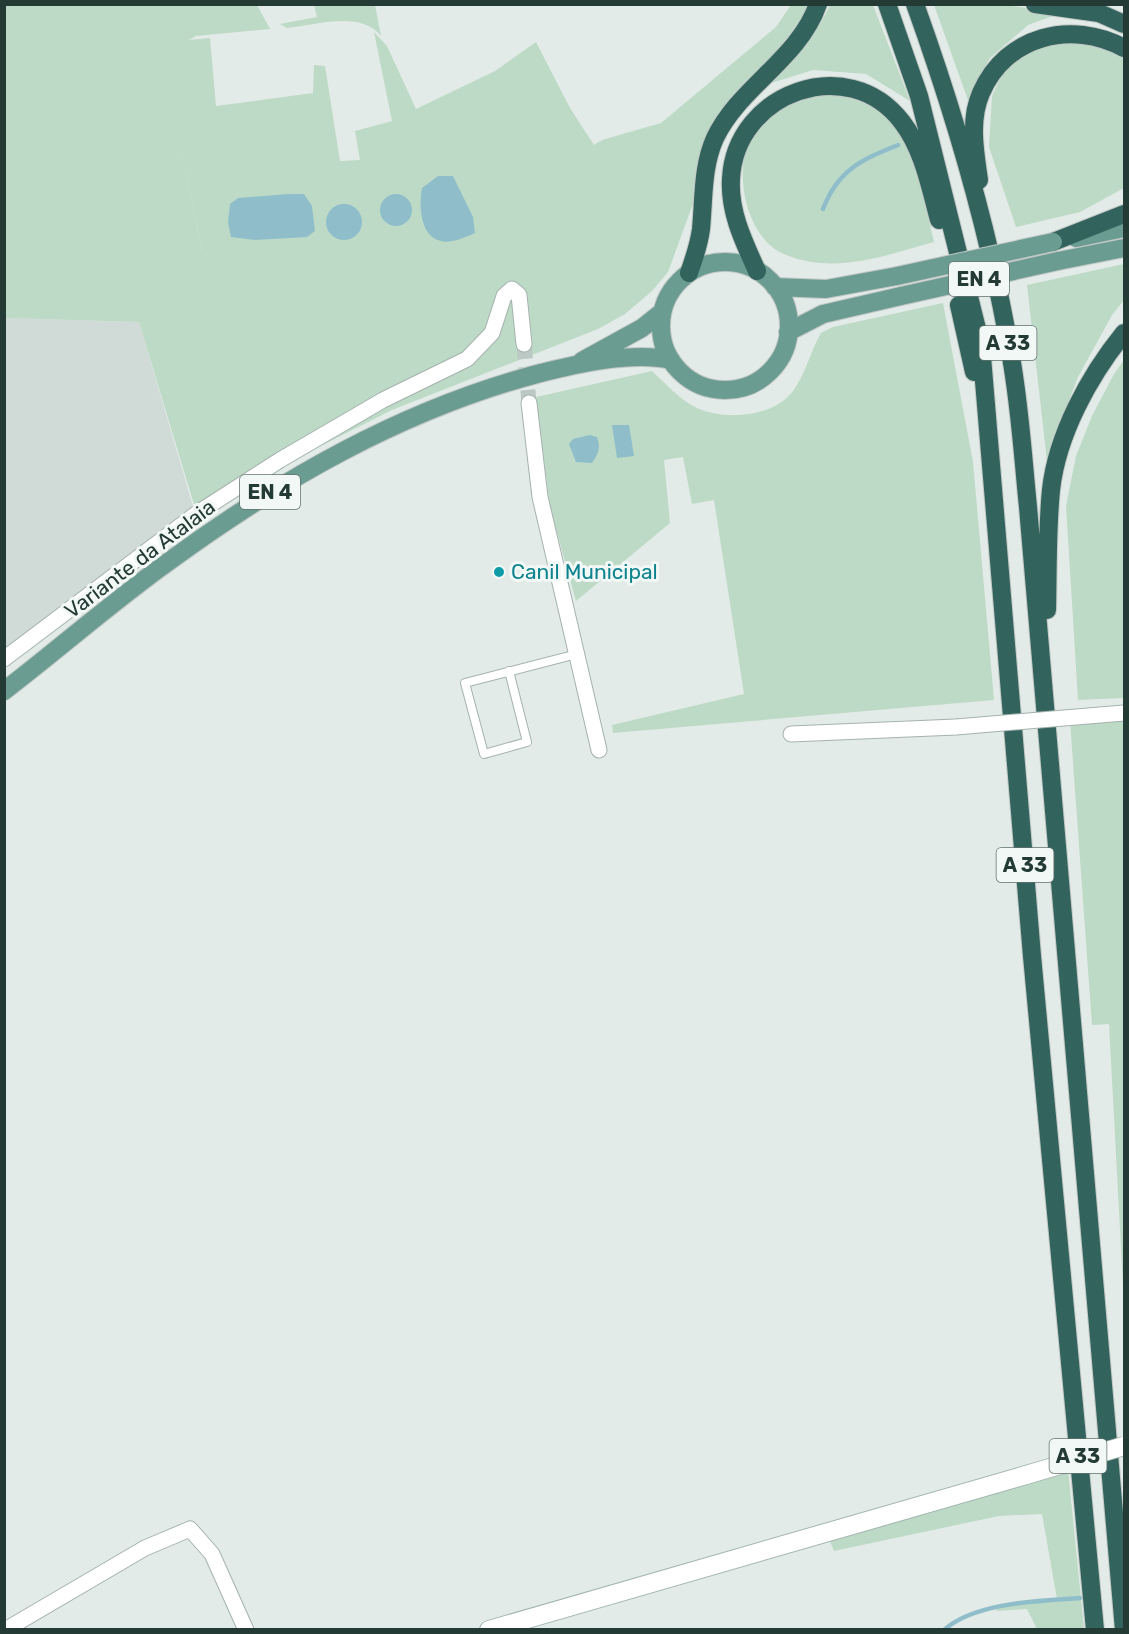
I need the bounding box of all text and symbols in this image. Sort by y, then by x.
road number: EN 4 [949,262,1009,296]
road number: A 33 [980,326,1036,360]
road number: EN 4 [240,475,300,509]
street label: Variante da Atalaia [60,494,220,623]
place label: Canil Municipal [511,559,658,584]
marker: Canil Municipal [492,565,506,579]
road number: A 33 [996,848,1054,882]
road number: A 33 [1050,1439,1106,1473]

